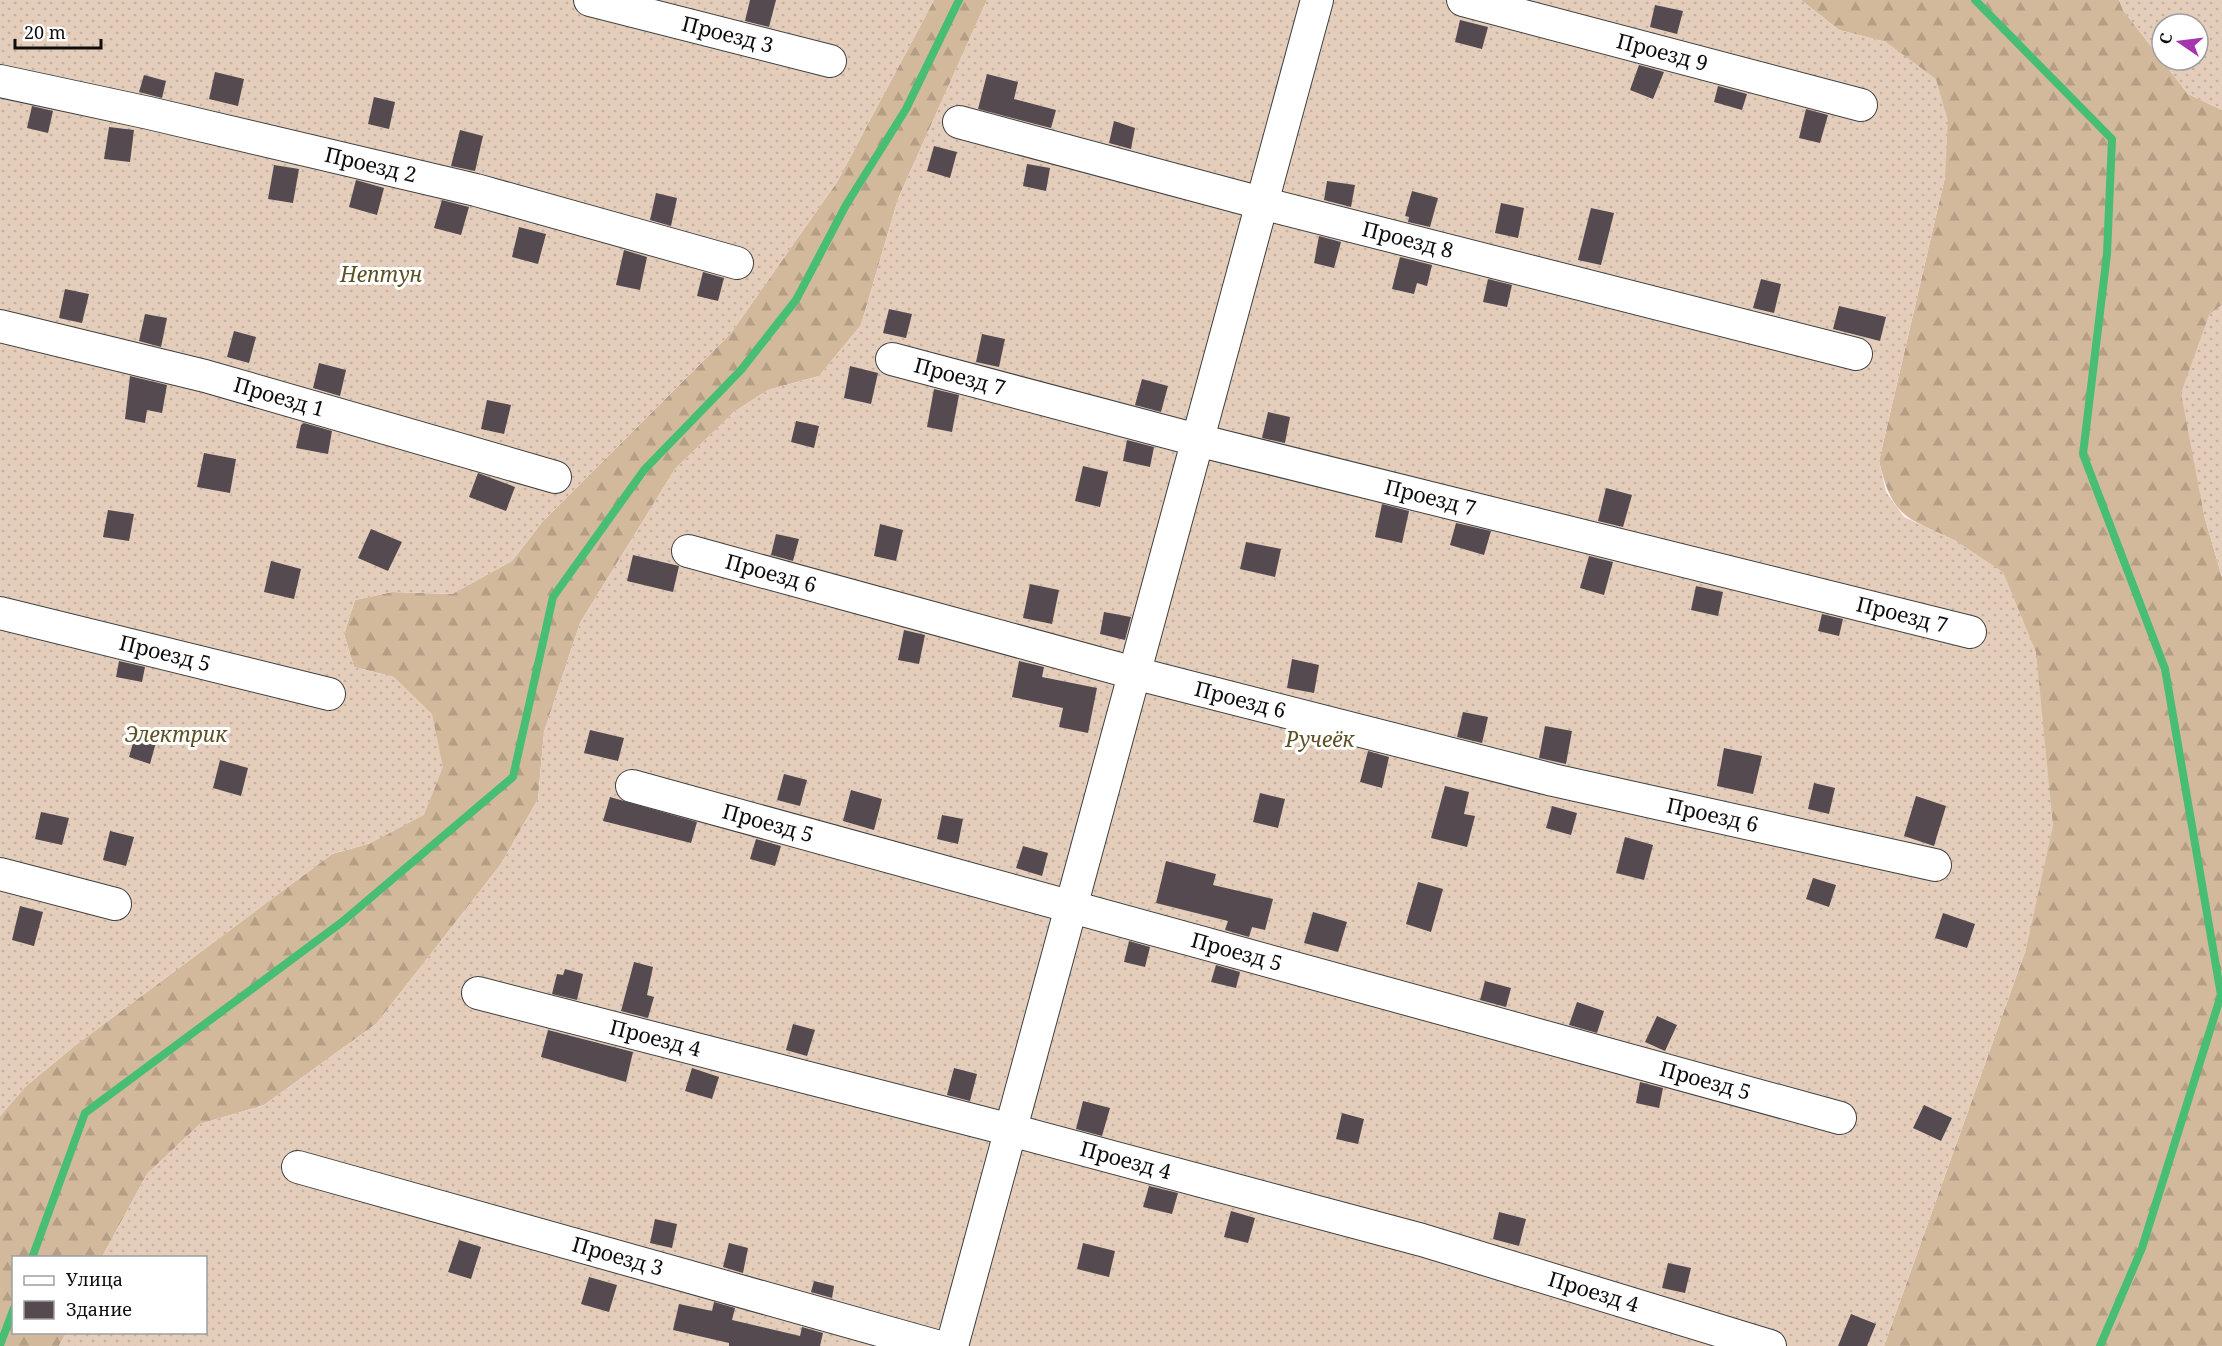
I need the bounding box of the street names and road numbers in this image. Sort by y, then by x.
street label: Проезд 3 [679,9,777,59]
street label: Проезд 9 [1614,26,1711,77]
street label: Проезд 2 [322,140,419,189]
street label: Проезд 8 [1359,214,1457,264]
street label: Проезд 7 [911,350,1009,402]
street label: Проезд 1 [230,370,328,423]
street label: Проезд 7 [1382,472,1479,522]
street label: Проезд 6 [722,547,820,599]
street label: Проезд 7 [1854,589,1951,639]
street label: Проезд 5 [117,628,214,677]
street label: Проезд 6 [1192,674,1289,724]
street label: Проезд 6 [1664,791,1761,838]
street label: Проезд 5 [719,797,817,848]
street label: Проезд 5 [1188,925,1286,977]
street label: Проезд 4 [607,1012,704,1063]
street label: Проезд 5 [1657,1054,1754,1106]
street label: Проезд 4 [1077,1134,1175,1185]
street label: Проезд 3 [569,1230,667,1282]
street label: Проезд 4 [1545,1264,1643,1318]

